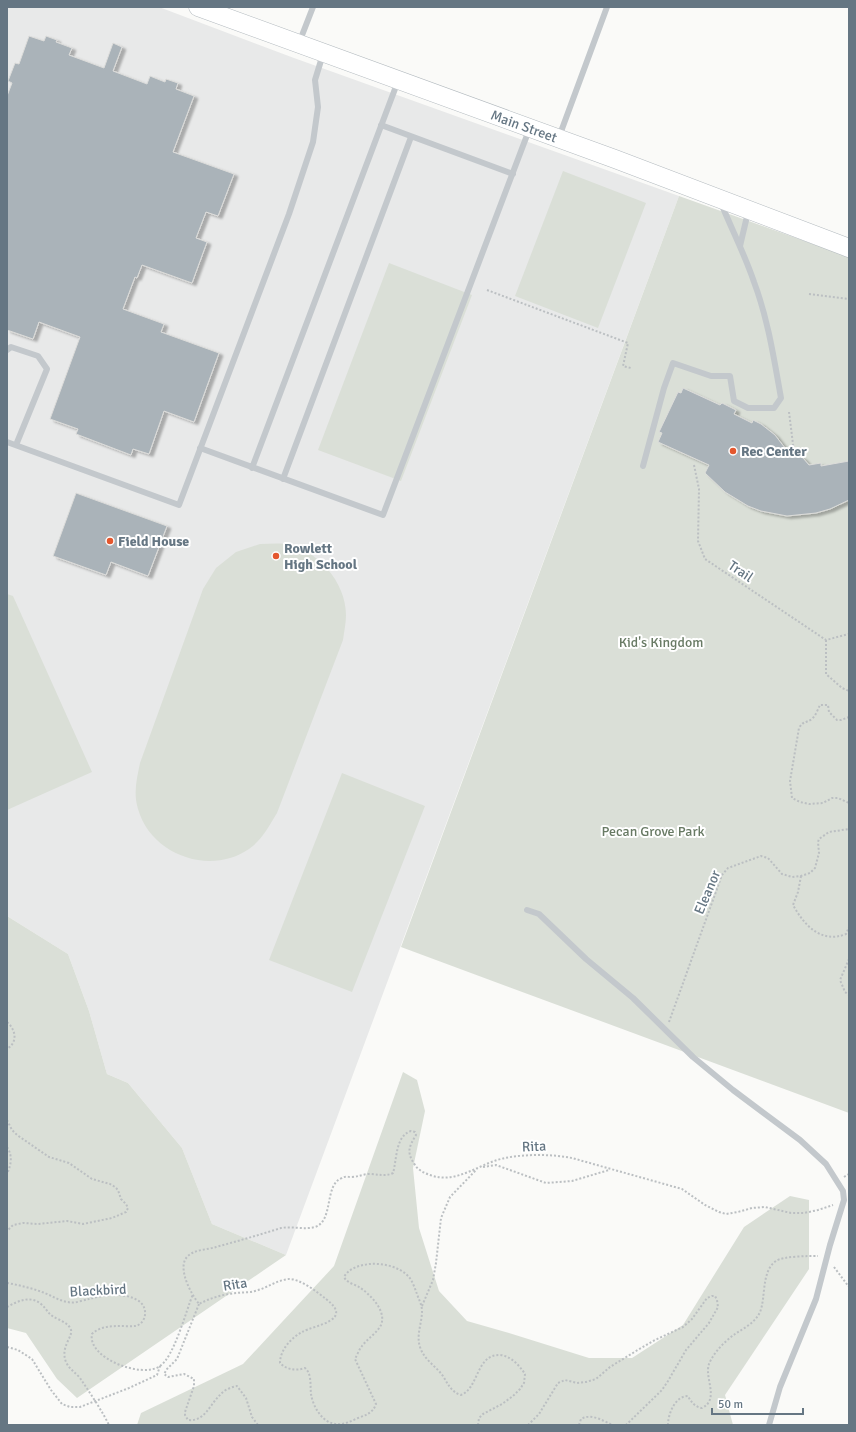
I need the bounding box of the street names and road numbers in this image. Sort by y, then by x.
street label: Main Street [488,107,559,146]
street label: Trail [725,557,756,586]
street label: Eleanor [691,867,725,917]
street label: Rita [522,1138,546,1155]
street label: Rita [222,1274,248,1295]
street label: Blackbird [69,1281,127,1300]

